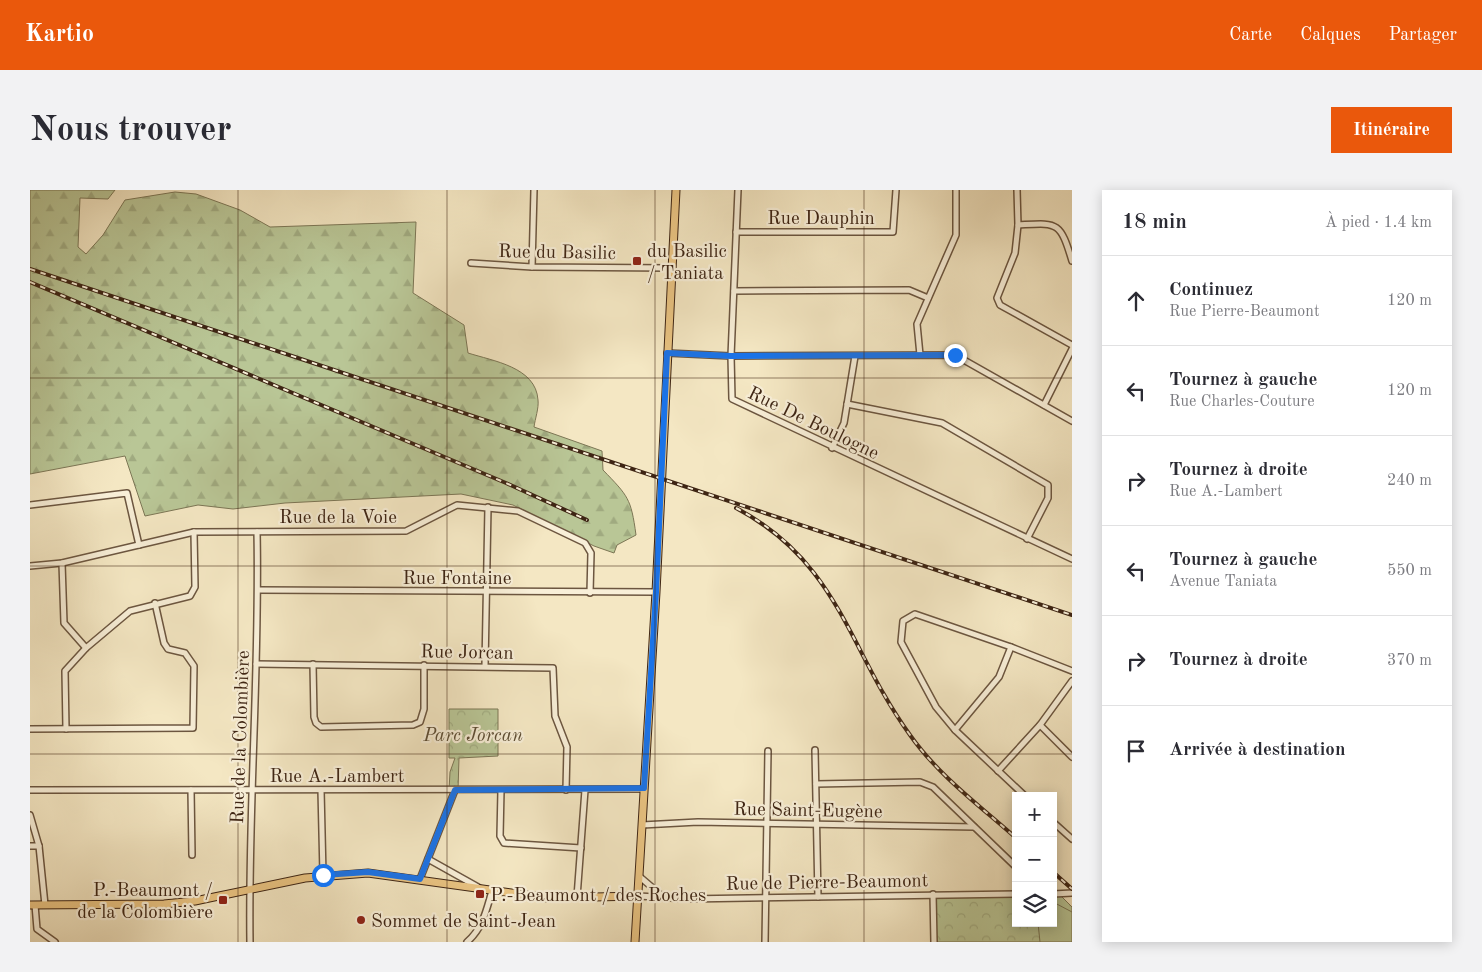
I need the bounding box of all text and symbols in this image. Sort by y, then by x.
text: Kartio [25,23,94,47]
text: Carte [1229,26,1272,44]
text: Calques [1300,26,1361,44]
text: Partager [1389,26,1457,44]
button: Itinéraire [1331,107,1452,153]
text: Nous trouver [30,113,232,148]
street label: Rue Dauphin [767,210,875,229]
text: 18 min [1122,212,1187,233]
text: À pied · 1.4 km [1325,215,1432,231]
street label: Rue du Basilic [498,243,616,264]
place label: du Basilic / Taniata [647,243,727,284]
marker: du Basilic / Taniata [631,255,643,267]
text: Continuez [1169,281,1253,300]
icon: ahead [1122,287,1150,315]
text: 120 m [1387,293,1432,309]
text: Rue Pierre-Beaumont [1169,304,1320,320]
route end [944,344,967,367]
text: Tournez à gauche [1169,371,1317,390]
icon: left [1122,377,1150,405]
text: 120 m [1387,383,1432,399]
street label: Rue De Boulogne [744,384,881,464]
text: Rue Charles-Couture [1169,394,1315,410]
text: Tournez à droite [1169,461,1308,480]
icon: right [1122,467,1150,495]
text: 240 m [1387,473,1432,489]
text: Rue A.-Lambert [1169,484,1283,500]
street label: Rue de la Voie [279,509,397,528]
text: Tournez à gauche [1169,551,1317,570]
icon: left [1122,557,1150,585]
text: 550 m [1387,563,1432,579]
street label: Rue Fontaine [402,570,512,589]
text: Avenue Taniata [1169,574,1277,590]
street label: Rue Jorcan [420,643,514,664]
icon: right [1122,647,1150,675]
street label: Rue de la Colombière [229,650,254,824]
text: Tournez à droite [1169,651,1308,670]
text: 370 m [1387,653,1432,669]
park label: Parc Jorcan [422,727,523,746]
icon: arrive [1122,737,1150,765]
text: Arrivée à destination [1169,741,1345,760]
street label: Rue A.-Lambert [270,768,404,787]
map controls [1012,792,1057,927]
button: + [1012,792,1057,837]
street label: Rue Saint-Eugène [733,801,883,822]
button: − [1012,837,1057,882]
route start [312,864,335,887]
street label: Rue de Pierre-Beaumont [726,872,929,895]
place label: P.-Beaumont / de la Colombière [77,882,213,923]
button: layers [1012,882,1057,927]
place label: P.-Beaumont / des Roches [490,887,706,906]
marker: P.-Beaumont / des Roches [474,888,486,900]
marker: P.-Beaumont / de la Colombière [217,894,229,906]
place label: Sommet de Saint-Jean [371,913,556,932]
marker: Sommet de Saint-Jean [355,914,367,926]

